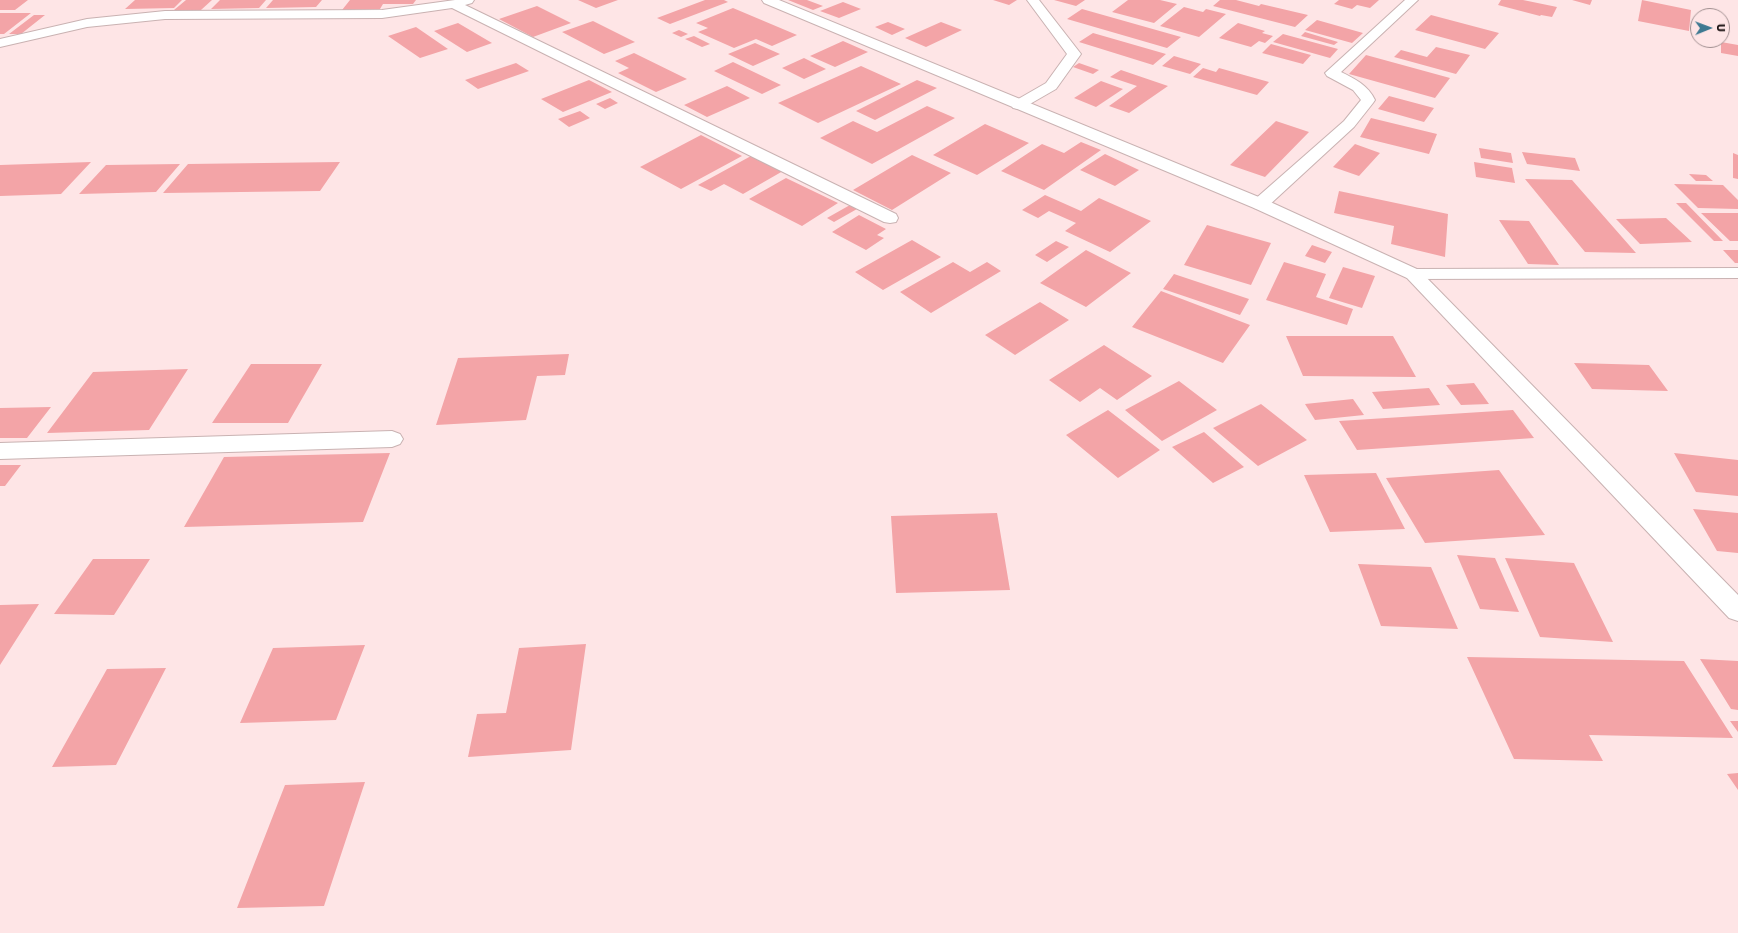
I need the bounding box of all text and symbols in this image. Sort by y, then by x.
north arrow [1690,8,1730,48]
text: U [1715,24,1728,32]

